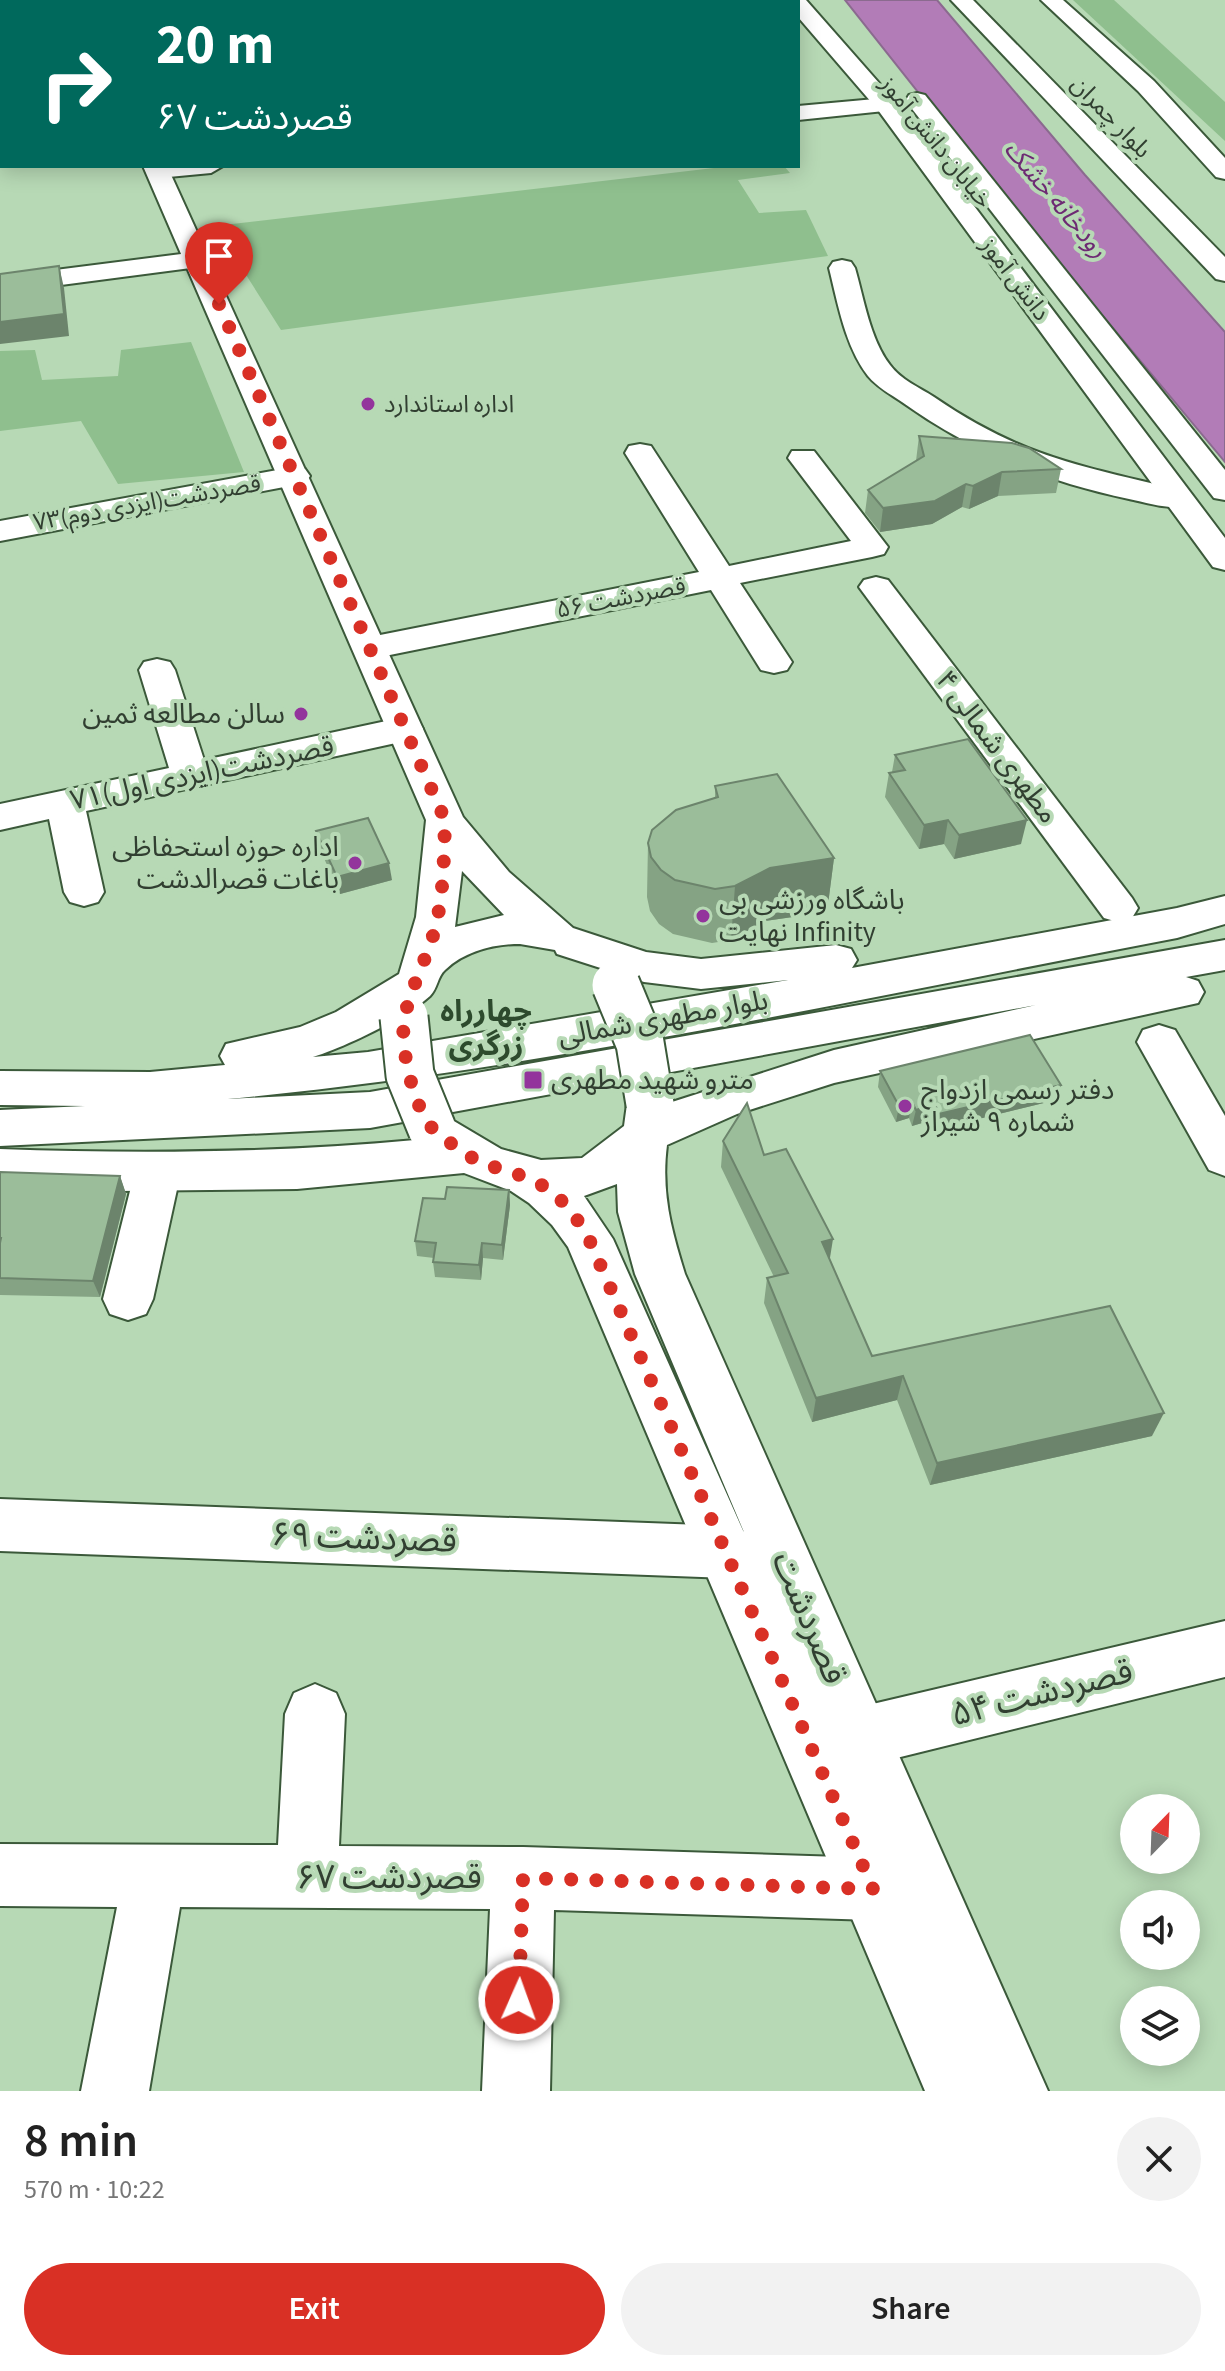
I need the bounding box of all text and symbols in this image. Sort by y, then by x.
text: 20 m [156,6,274,85]
icon: right [24,32,128,136]
street label: خیابان دانش آموز [871,67,1001,216]
street label: بلوار چمران [1063,68,1159,166]
text: ۶۷ قصردشت [156,92,353,143]
water label: رودخانه خشک [996,132,1116,266]
pin [185,222,253,304]
street label: دانش آموز [971,229,1058,328]
icon: arrive [197,234,241,278]
place label: اداره استاندارد [384,387,514,422]
marker: اداره استاندارد [359,395,377,413]
street label: ۷۳قصردشت(ایزدی دوم) [30,466,264,540]
street label: ۵۶ قصردشت [553,568,689,628]
street label: ۴ مطهری شمالی [926,662,1068,832]
place label: سالن مطالعه ثمین [82,694,285,734]
marker: سالن مطالعه ثمین [292,705,310,723]
street label: ۷۱قصردشت(ایزدی اول) [67,726,337,820]
place label: اداره حوزه استحفاظی باغات قصرالدشت [112,827,339,899]
marker: اداره حوزه استحفاظی باغات قصرالدشت [346,854,364,872]
place label: باشگاه ورزشی بی نهایت Infinity [719,880,904,952]
marker: باشگاه ورزشی بی نهایت Infinity [694,907,712,925]
street label: بلوار مطهرى شمالى [555,980,771,1056]
district label: چهارراه زرگری [440,990,532,1067]
place label: مترو شهید مطهری [551,1060,754,1100]
marker: مترو شهید مطهری [522,1069,544,1091]
place label: دفتر رسمی ازدواج شماره ۹ شیراز [920,1070,1114,1142]
marker: دفتر رسمی ازدواج شماره ۹ شیراز [896,1097,914,1115]
street label: ۶۹ قصردشت [270,1510,458,1566]
street label: قصردشت [759,1544,859,1692]
street label: ۵۴ قصردشت [946,1647,1138,1739]
north arrow [1120,1794,1200,1874]
map controls [1120,1794,1200,2066]
street label: ۶۷ قصردشت [296,1853,482,1902]
button: sound [1120,1890,1200,1970]
position arrow [477,1958,561,2042]
button: layers [1120,1986,1200,2066]
text: 8 min [24,2107,138,2175]
button: close [1117,2117,1201,2201]
text: 570 m · 10:22 [24,2171,165,2208]
button: Exit [24,2263,605,2355]
button: Share [621,2263,1201,2355]

